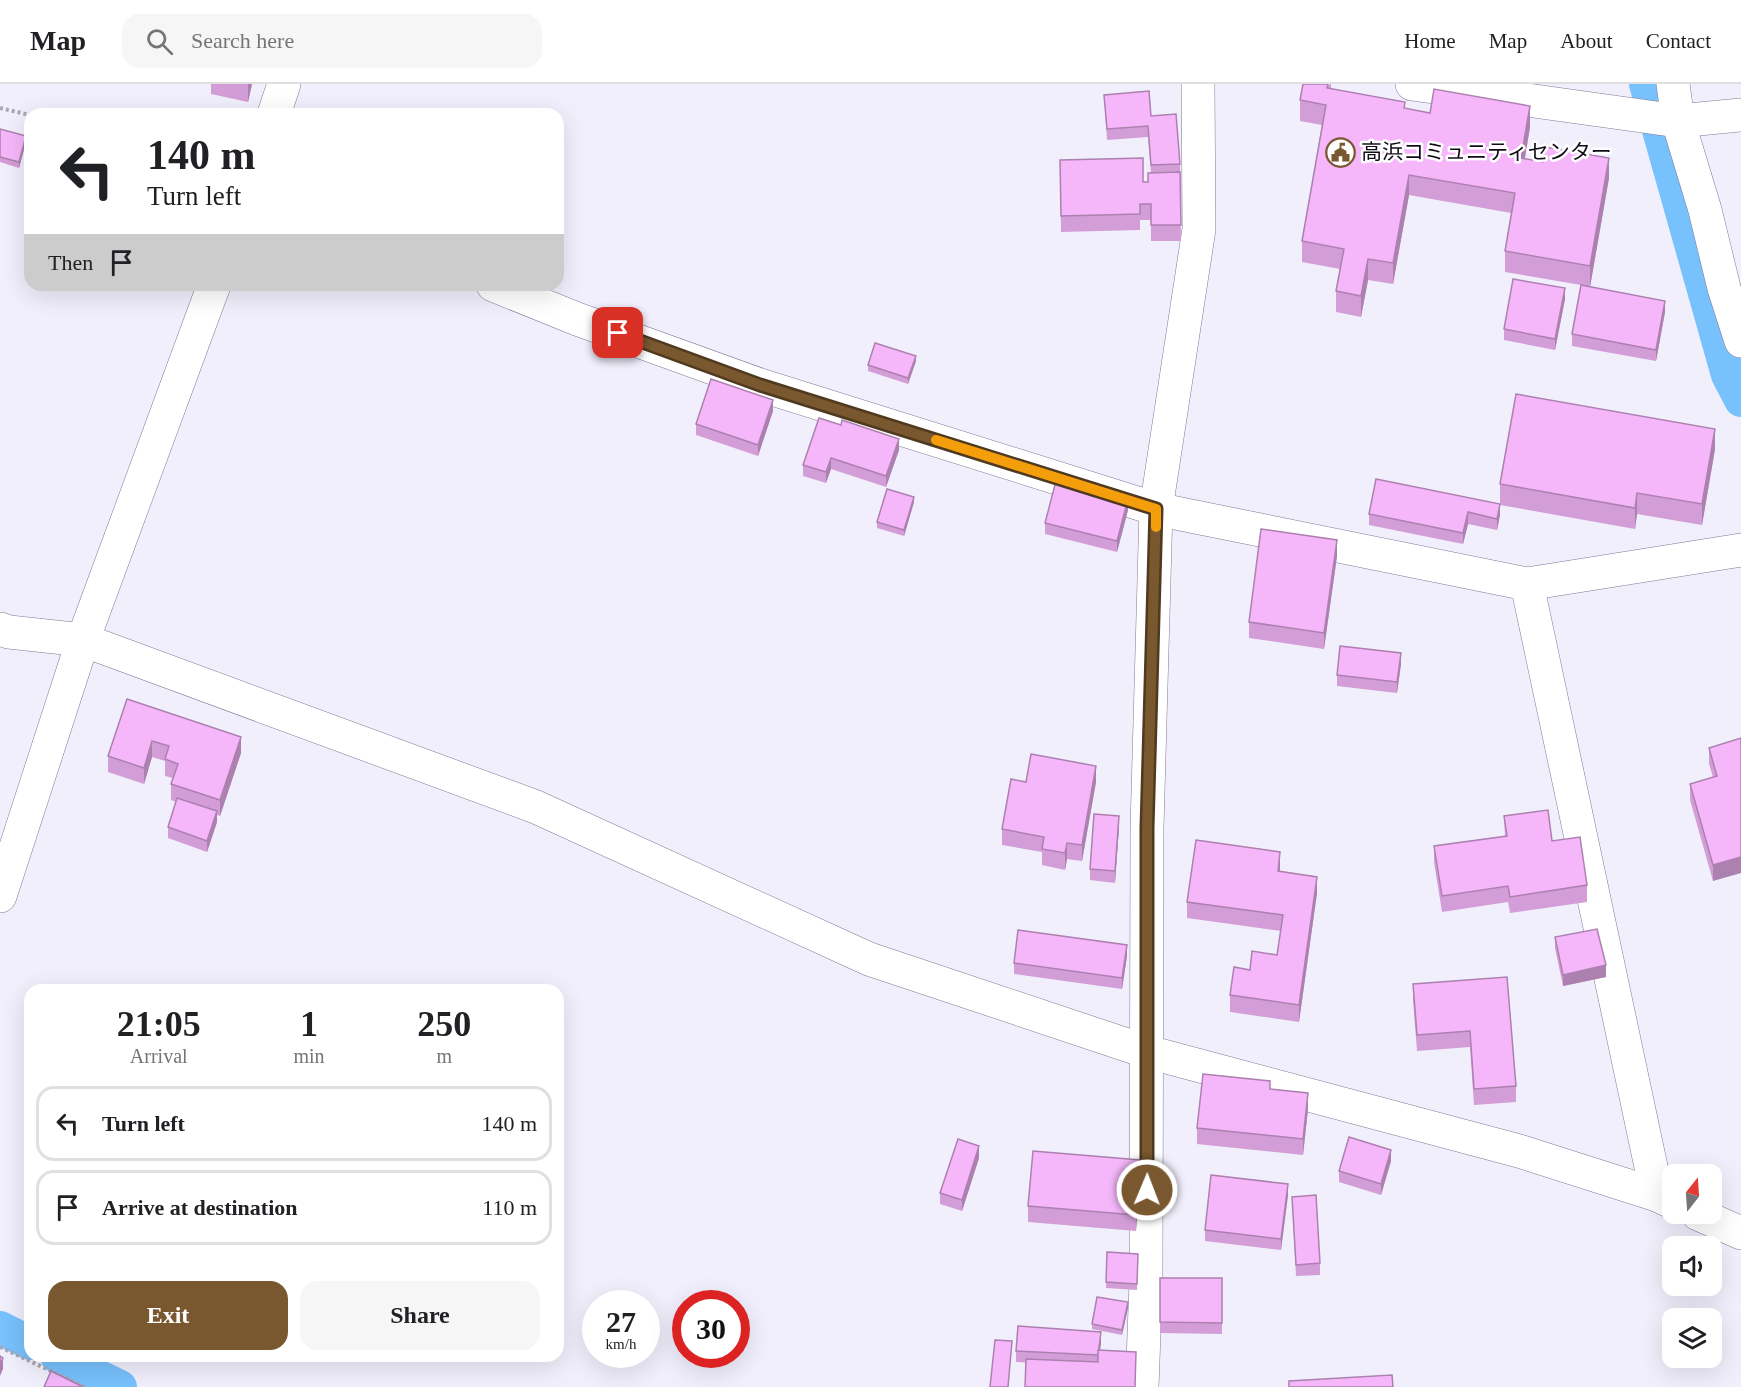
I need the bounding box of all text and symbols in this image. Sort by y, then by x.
search box [122,14,542,68]
text: Map [30,25,86,56]
icon: search [143,25,176,58]
text: Search here [191,28,294,53]
text: Home [1404,29,1456,53]
text: Map [1489,29,1527,53]
text: About [1560,29,1613,53]
text: Contact [1646,29,1711,53]
icon: left [48,132,126,210]
text: 140 m [147,132,256,178]
public building icon: 高浜コミュニティセンター [1324,136,1356,168]
place label: 高浜コミュニティセンター [1361,140,1612,164]
text: Turn left [147,181,241,211]
icon: arrive [105,246,138,279]
text: Then [48,250,93,275]
pin [592,307,643,358]
icon: arrive [601,316,634,349]
text: 21:05 [117,1004,201,1044]
text: 1 [300,1004,318,1044]
text: 250 [417,1004,471,1044]
text: Arrival [130,1045,188,1067]
text: min [293,1045,325,1067]
text: m [437,1045,452,1067]
icon: left [51,1107,84,1140]
text: Turn left [102,1111,185,1136]
text: 140 m [481,1111,537,1136]
position arrow [1115,1158,1179,1222]
north arrow [1662,1164,1722,1224]
map controls [1662,1164,1722,1368]
icon: arrive [51,1191,84,1224]
text: Arrive at destination [102,1195,298,1220]
text: 110 m [482,1195,537,1220]
button: sound [1662,1236,1722,1296]
button: Exit [48,1281,288,1350]
button: Share [300,1281,540,1350]
speed limit sign: 30 [672,1290,750,1368]
text: 27 [606,1305,636,1338]
button: layers [1662,1308,1722,1368]
text: km/h [606,1336,636,1352]

